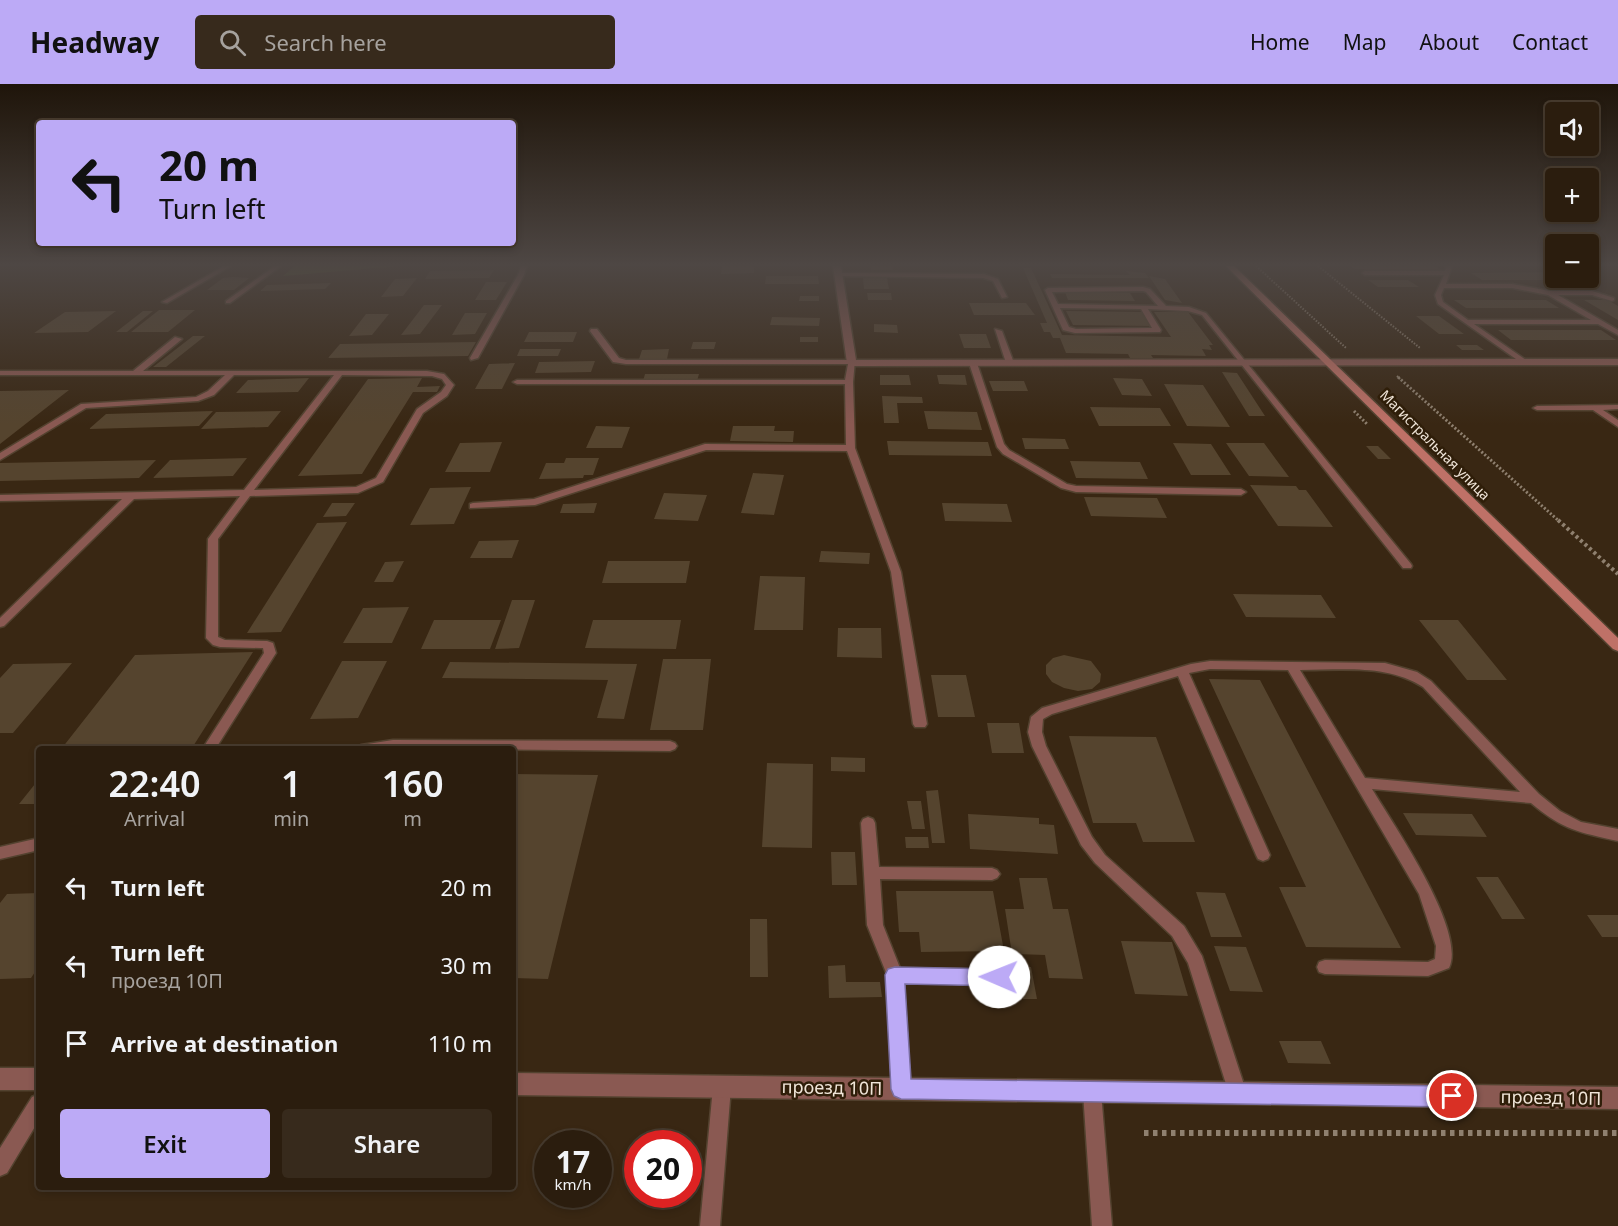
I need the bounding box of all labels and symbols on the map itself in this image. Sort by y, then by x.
street label: Магистральная улица [1376,385,1495,504]
position arrow [967,945,1031,1009]
pin [1426,1070,1477,1121]
street label: проезд 10П [781,1074,883,1100]
street label: проезд 10П [1500,1084,1602,1110]
speed limit sign: 20 [624,1130,702,1208]

